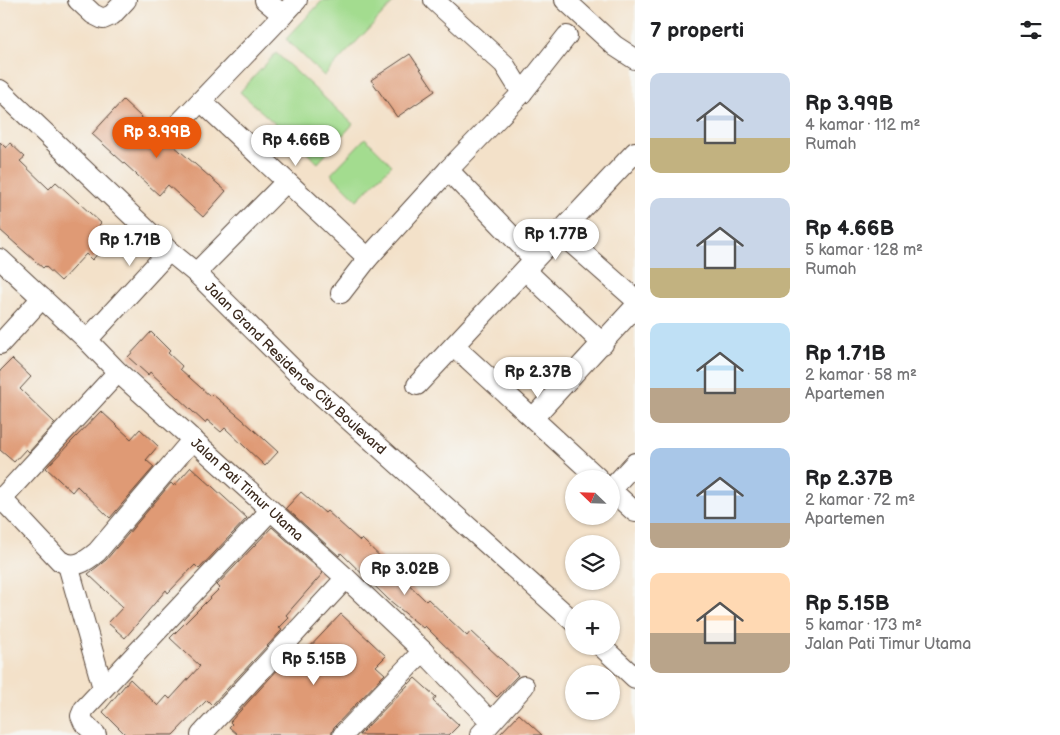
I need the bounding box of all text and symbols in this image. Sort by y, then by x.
icon: filters [1017,16,1045,44]
text: 7 properti [650,18,744,43]
text: Rp 3.99B [805,91,893,116]
icon: home [690,93,750,153]
pin: Rp 3.99B [105,116,209,159]
text: 4 kamar · 112 m² [805,116,921,135]
text: Rp 3.99B [123,123,191,142]
pin: Rp 4.66B [244,124,348,167]
text: Rp 4.66B [262,131,330,150]
text: Rumah [805,135,856,154]
text: Rp 4.66B [805,216,894,241]
pin: Rp 1.77B [504,218,608,261]
icon: home [690,218,750,278]
pin: Rp 1.71B [78,224,182,267]
text: Rp 1.77B [524,225,588,244]
text: Rp 1.71B [99,231,161,250]
text: 5 kamar · 128 m² [805,241,923,260]
text: Rumah [805,260,856,279]
street label: Jalan Grand Residence City Boulevard [201,279,390,458]
text: Rp 1.71B [805,341,886,366]
icon: home [690,343,750,403]
pin: Rp 2.37B [486,356,590,399]
text: Rp 2.37B [504,363,572,382]
text: 2 kamar · 58 m² [805,366,917,385]
text: Apartemen [805,385,885,404]
street label: Jalan Pati Timur Utama [187,434,307,545]
text: Rp 2.37B [805,466,893,491]
icon: home [690,468,750,528]
north arrow [565,470,620,525]
map controls [565,470,620,720]
text: 2 kamar · 72 m² [805,491,915,510]
text: Apartemen [805,510,885,529]
button: layers [565,535,620,590]
pin: Rp 3.02B [353,554,457,596]
text: Rp 3.02B [371,560,439,579]
text: Rp 5.15B [805,591,890,616]
icon: home [690,593,750,653]
button: + [565,600,620,655]
text: 5 kamar · 173 m² [805,616,922,635]
text: Jalan Pati Timur Utama [805,635,971,654]
pin: Rp 5.15B [262,644,366,686]
text: Rp 5.15B [282,650,346,669]
button: − [565,665,620,720]

